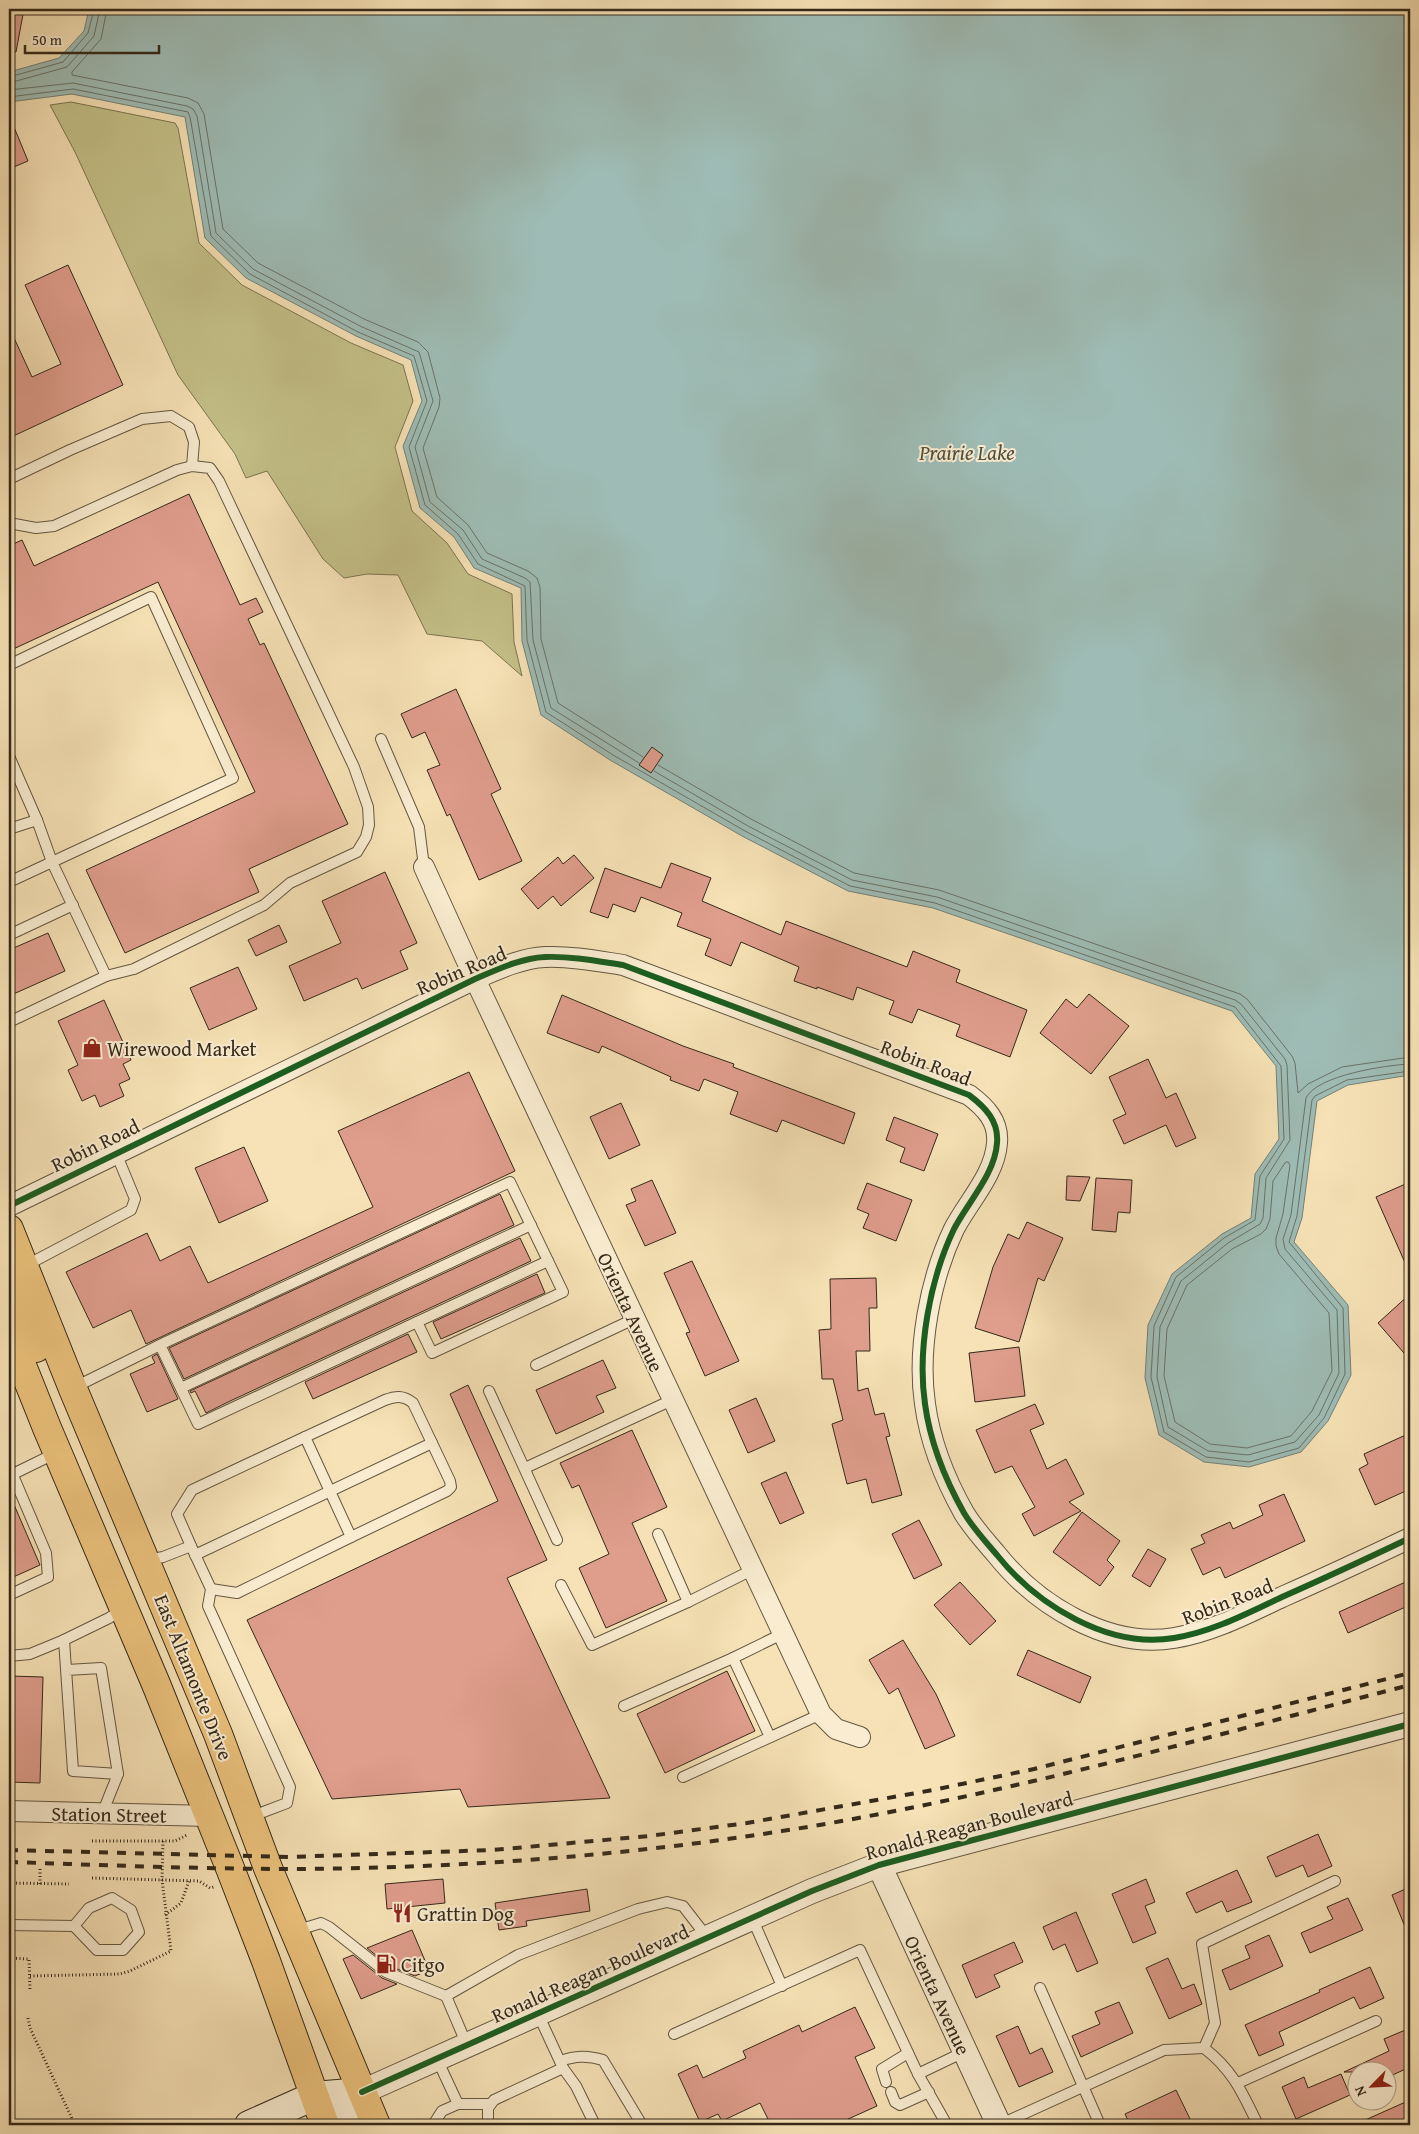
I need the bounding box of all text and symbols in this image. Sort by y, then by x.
scale bar [25,22,159,54]
text: 50 m [32,29,63,50]
water label: Prairie Lake [918,437,1015,468]
street label: Robin Road [412,938,511,1002]
street label: Robin Road [876,1031,976,1093]
place label: Wirewood Market [107,1034,257,1063]
shop icon: Wirewood Market [81,1037,103,1059]
street label: Robin Road [46,1111,144,1179]
street label: Orienta Avenue [591,1247,671,1377]
street label: Robin Road [1177,1570,1277,1632]
street label: East Altamonte Drive [147,1590,241,1764]
street label: Ronald Reagan Boulevard [862,1783,1076,1867]
street label: Station Street [51,1798,167,1830]
place label: Grattin Dog [417,1899,514,1928]
restaurant icon: Grattin Dog [391,1902,413,1924]
street label: Ronald Reagan Boulevard [487,1916,694,2030]
street label: Orienta Avenue [898,1930,978,2060]
place label: Citgo [401,1950,445,1979]
fuel station icon: Citgo [375,1953,397,1975]
north arrow [1346,2062,1396,2112]
text: N [1349,2082,1371,2100]

